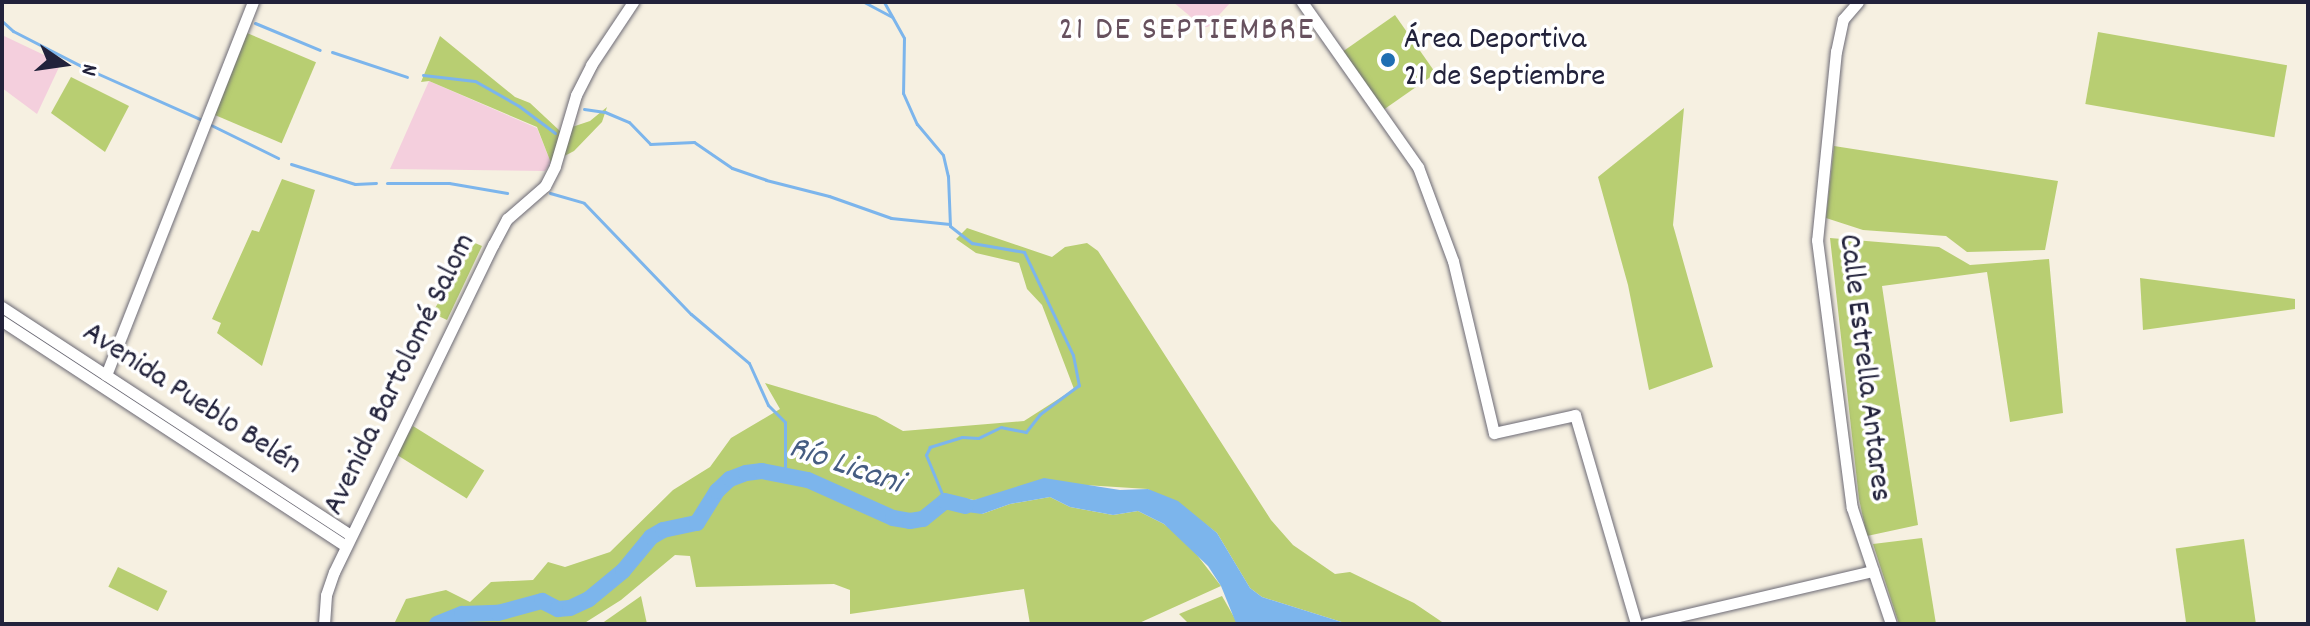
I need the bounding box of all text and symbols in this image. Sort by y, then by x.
district label: 21 DE SEPTIEMBRE [1059,12,1315,52]
place label: Área Deportiva 21 de Septiembre [1404,23,1605,98]
north arrow [24,24,104,104]
marker: Área Deportiva 21 de Septiembre [1379,51,1397,69]
text: N [72,61,104,78]
street label: Avenida Bartolomé Salom [316,228,486,522]
street label: Calle Estrella Antares [1828,232,1898,504]
street label: Avenida Pueblo Belén [74,315,308,485]
water label: Río Licani [783,429,907,505]

